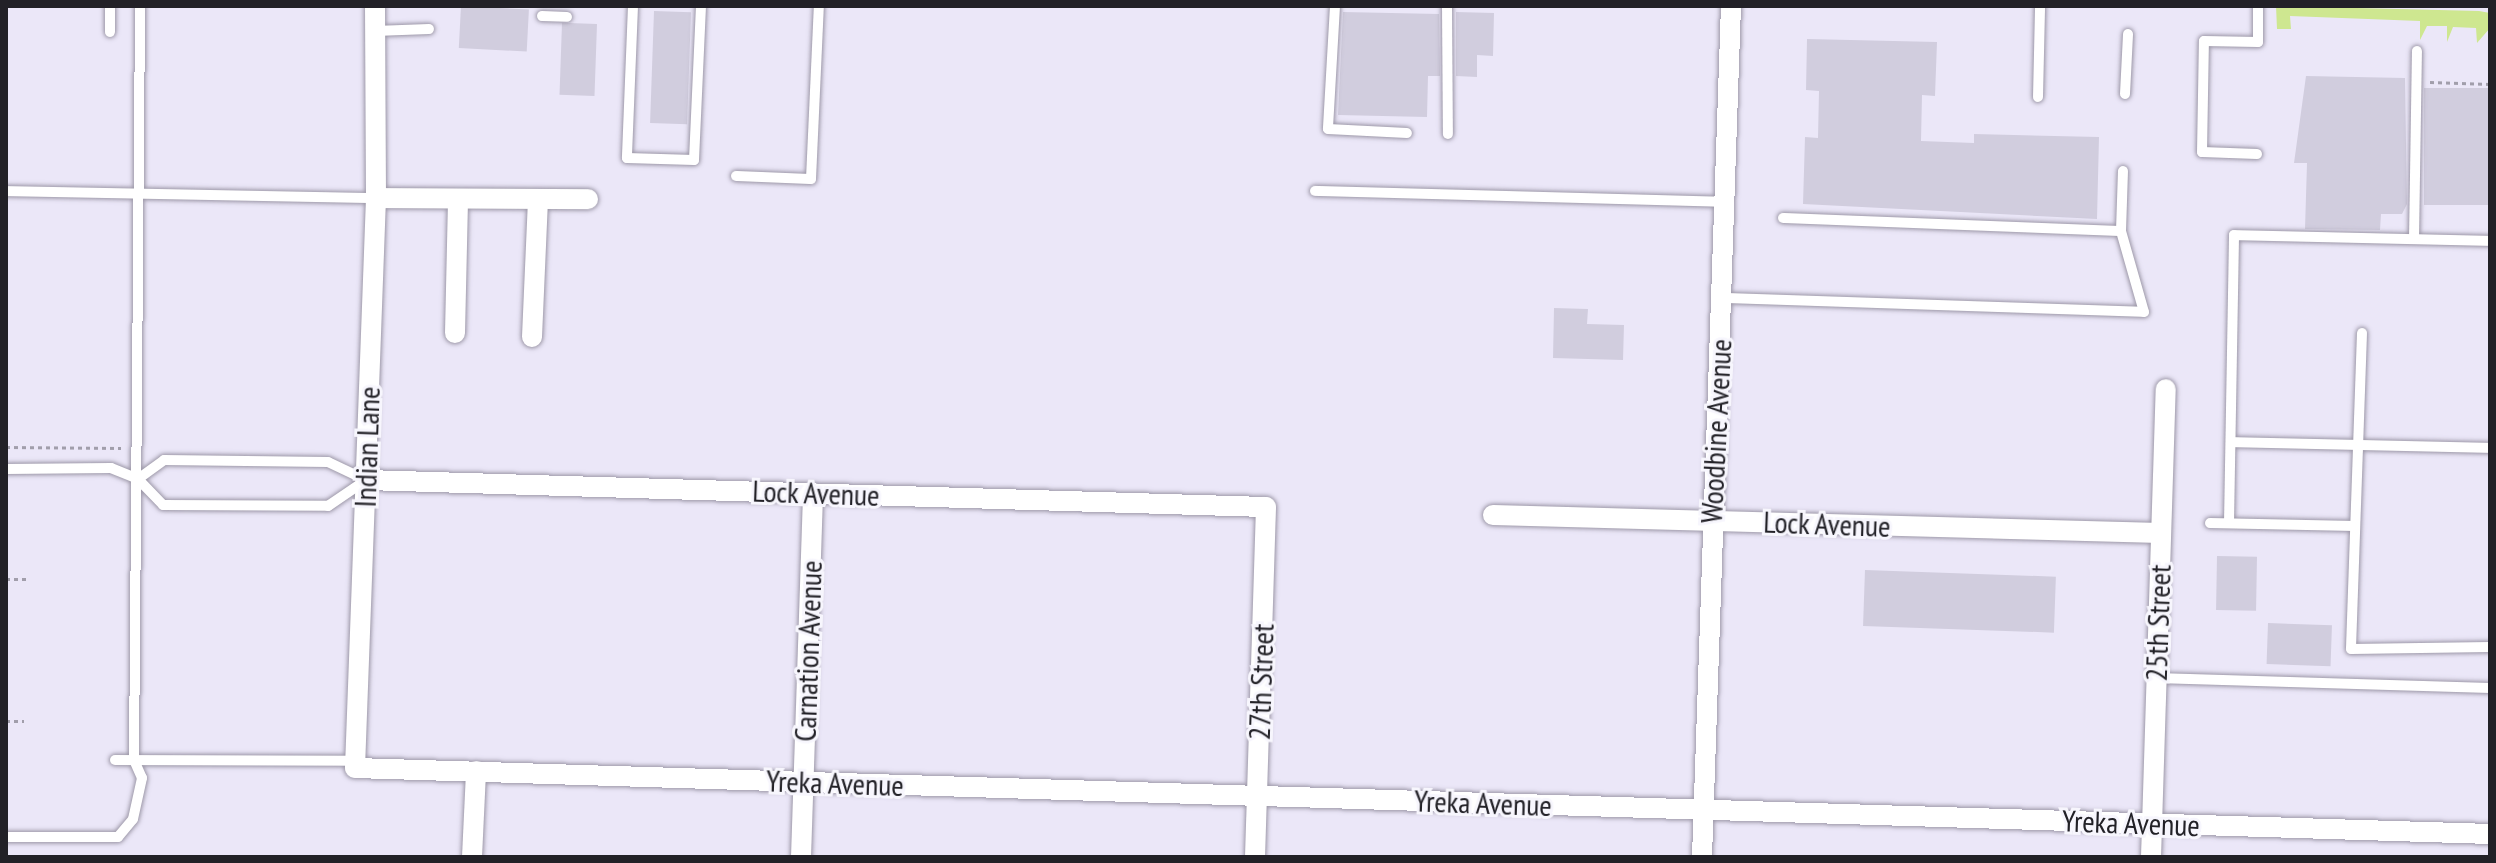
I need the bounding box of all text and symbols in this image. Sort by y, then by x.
street label: Woodbine Avenue [1693,338,1739,524]
street label: Indian Lane [347,386,387,508]
street label: Lock Avenue [751,473,881,513]
street label: Lock Avenue [1762,504,1892,544]
street label: Carnation Avenue [787,559,829,743]
street label: 25th Street [2138,564,2178,682]
street label: 27th Street [1241,623,1281,741]
street label: Yreka Avenue [765,763,905,803]
street label: Yreka Avenue [1413,783,1553,823]
street label: Yreka Avenue [2061,803,2201,843]

